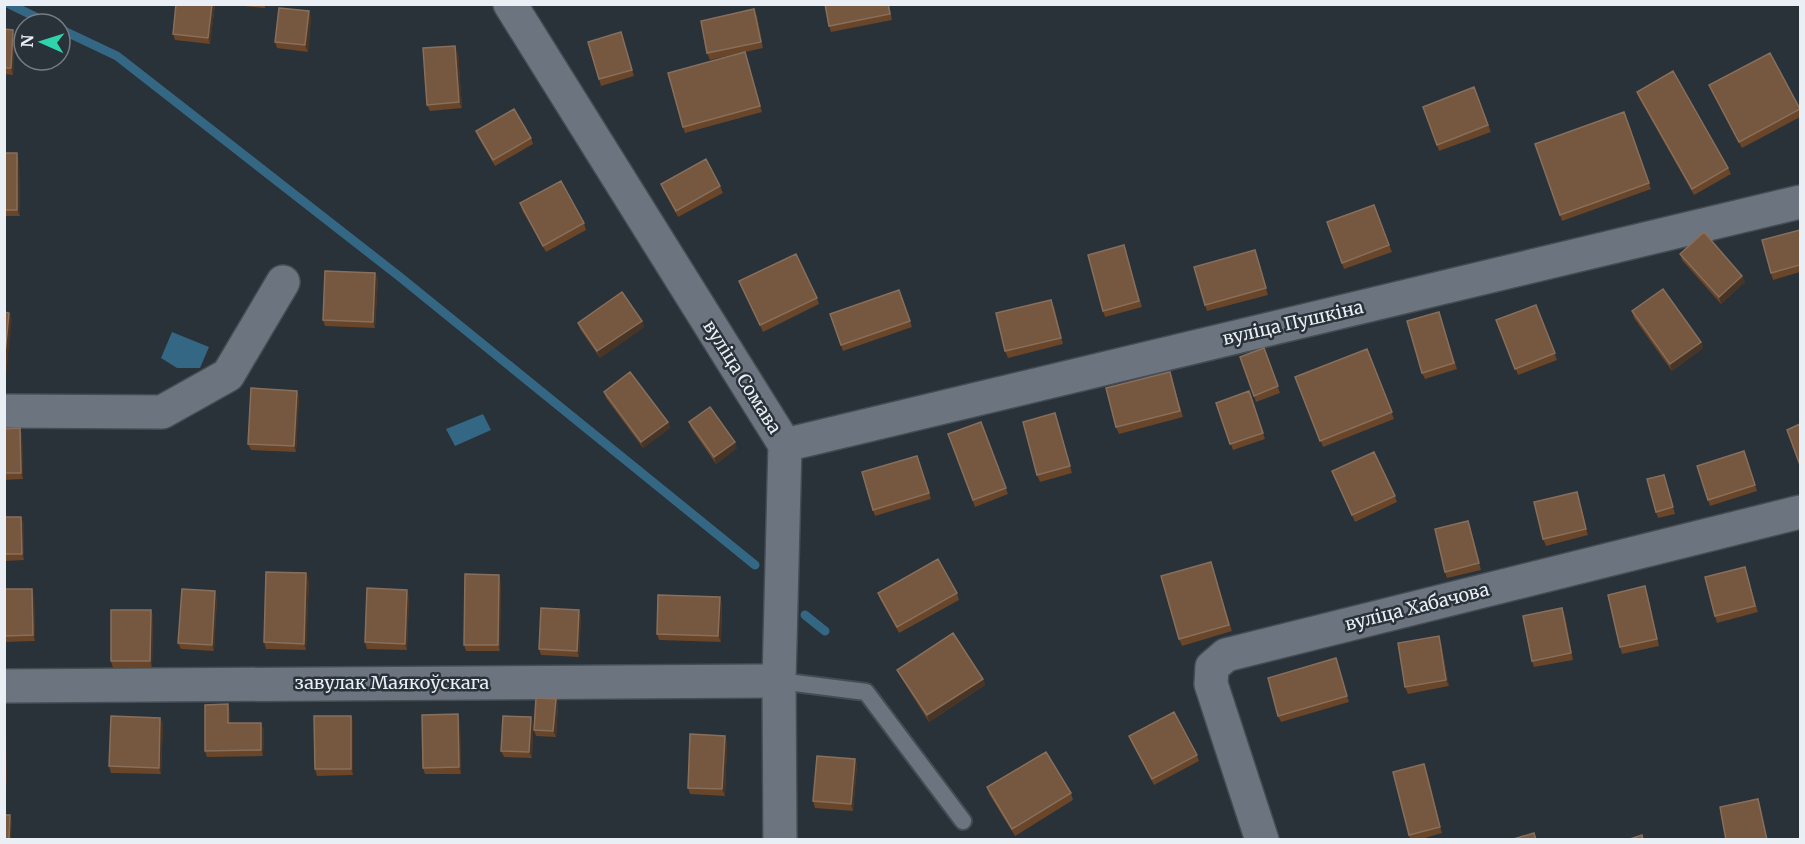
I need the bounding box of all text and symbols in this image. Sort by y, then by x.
north arrow [12,12,72,72]
text: N [17,34,37,48]
street label: вуліца Пушкіна [1220,295,1366,350]
street label: вуліца Сомава [698,316,787,438]
street label: вуліца Хабачова [1342,577,1492,636]
street label: завулак Маякоўскага [295,671,490,694]

